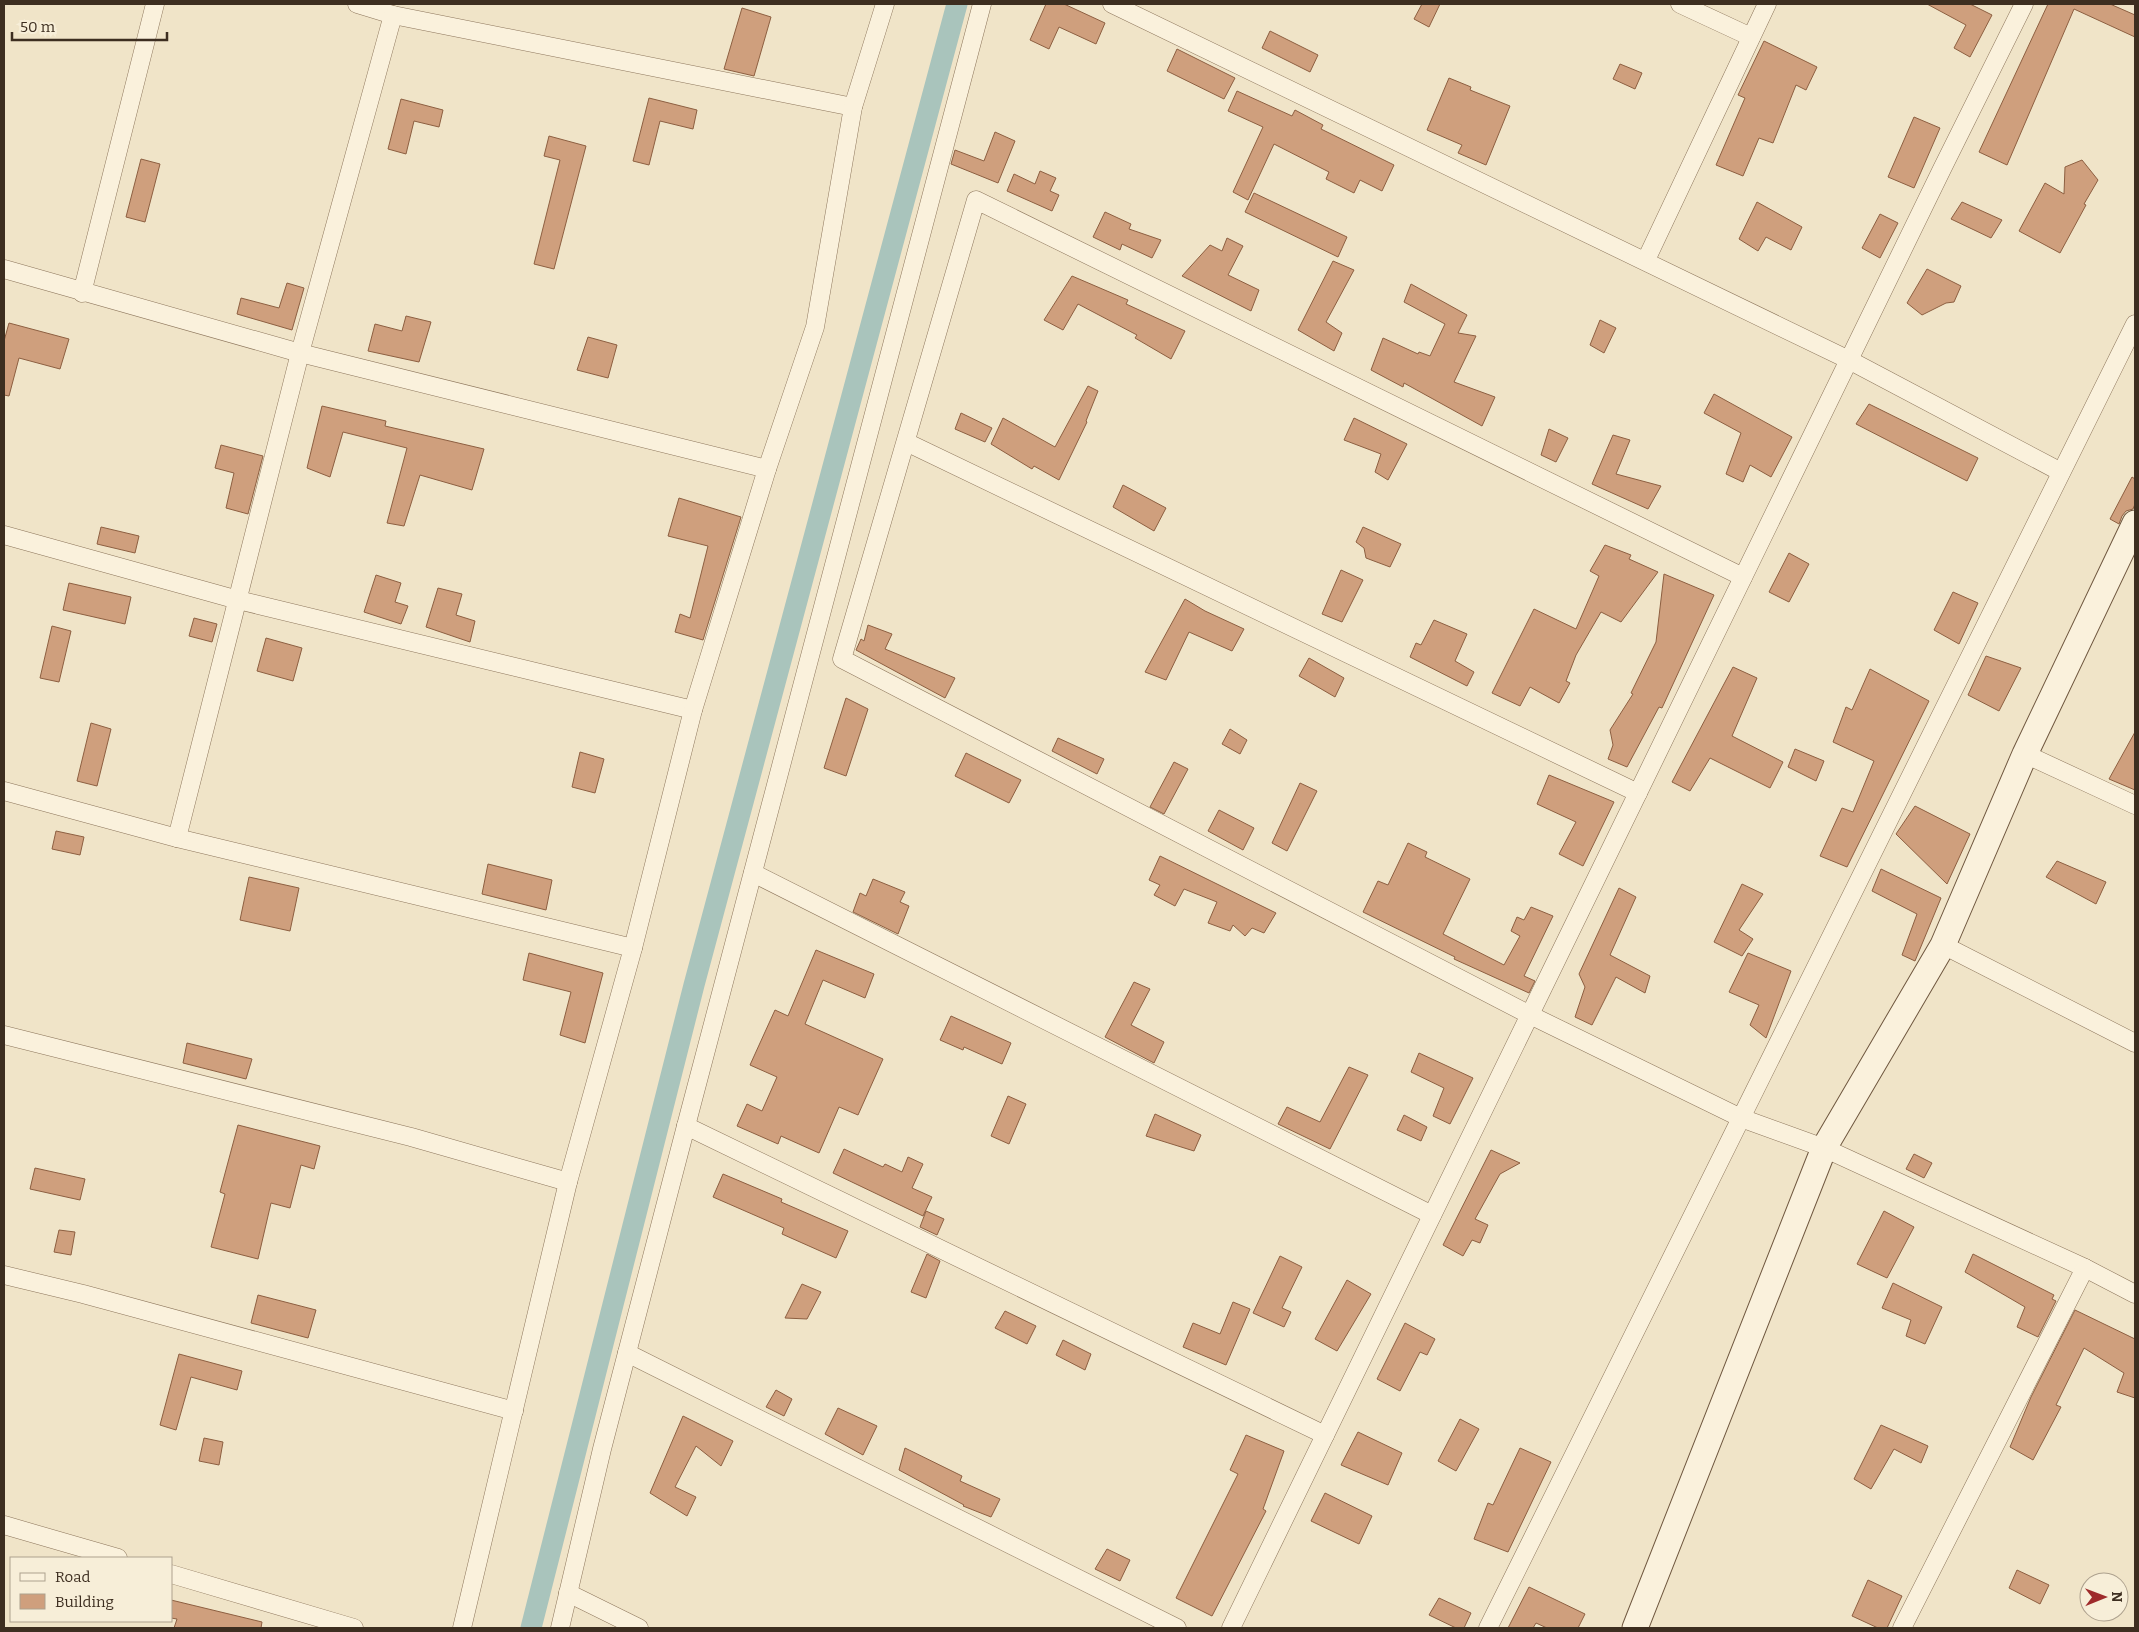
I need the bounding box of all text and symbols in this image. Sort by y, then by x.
scale bar [12,10,168,42]
text: 50 m [20,18,56,36]
legend [10,1557,172,1622]
text: Road [55,1568,90,1586]
north arrow [2079,1572,2129,1622]
text: N [2108,1591,2125,1603]
text: Building [55,1593,114,1611]

